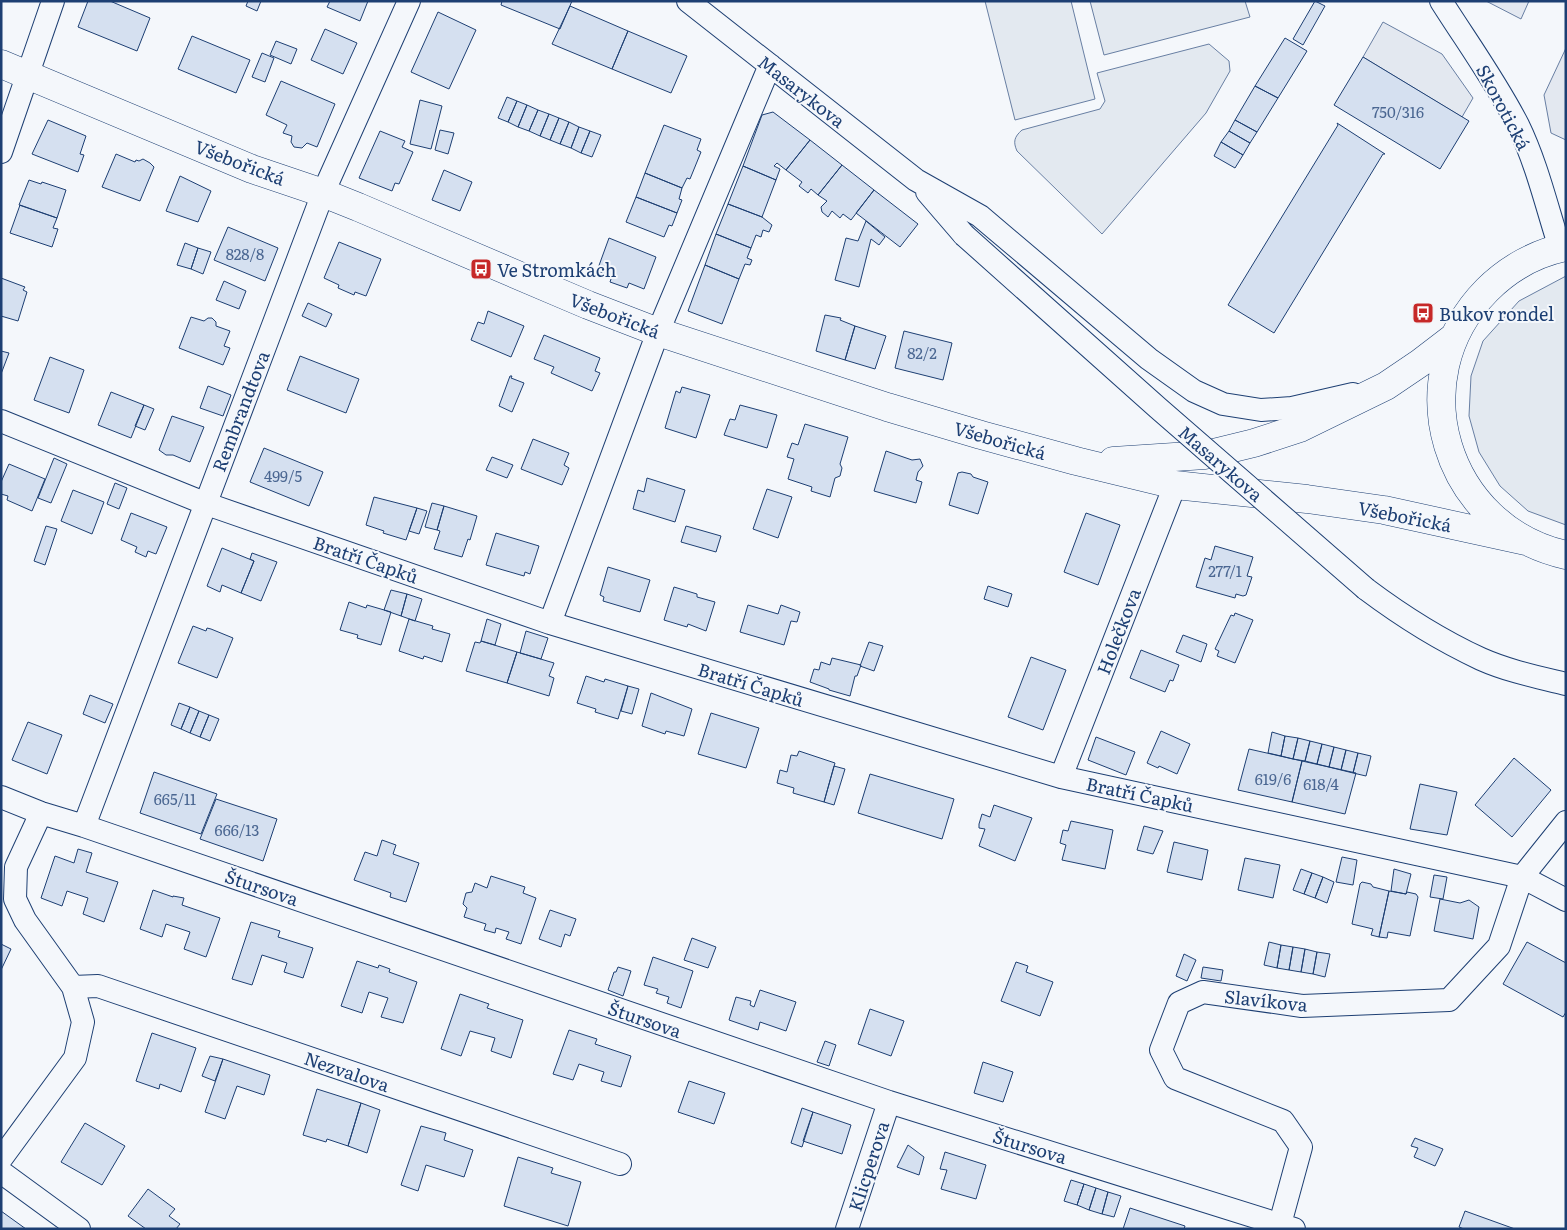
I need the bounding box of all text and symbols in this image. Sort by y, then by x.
street label: Masarykova [753,48,852,134]
street label: Skorotická [1470,59,1538,155]
house number: 750/316 [1372,100,1424,123]
street label: Všebořická [191,132,289,192]
house number: 828/8 [226,242,264,265]
place label: Ve Stromkách [497,256,616,283]
bus stop icon: Ve Stromkách [469,257,493,281]
street label: Všebořická [566,285,664,345]
place label: Bukov rondel [1439,300,1554,327]
bus stop icon: Bukov rondel [1411,301,1435,325]
house number: 82/2 [907,341,937,364]
street label: Rembrandtova [205,346,276,475]
street label: Všebořická [951,414,1050,466]
street label: Masarykova [1173,419,1269,508]
house number: 499/5 [264,464,302,487]
street label: Všebořická [1356,494,1454,538]
street label: Bratří Čapků [310,528,422,590]
house number: 277/1 [1208,559,1242,582]
street label: Holečkova [1089,584,1147,678]
street label: Bratří Čapků [695,655,807,713]
house number: 619/6 [1255,767,1291,790]
street label: Bratří Čapků [1084,769,1196,819]
house number: 618/4 [1303,772,1339,795]
house number: 665/11 [154,787,196,810]
house number: 666/13 [215,818,259,841]
street label: Štursova [222,862,303,912]
street label: Slavíkova [1223,982,1309,1018]
street label: Štursova [605,994,686,1044]
street label: Nezvalova [301,1044,393,1098]
street label: Klicperova [841,1117,895,1215]
street label: Štursova [990,1122,1071,1170]

